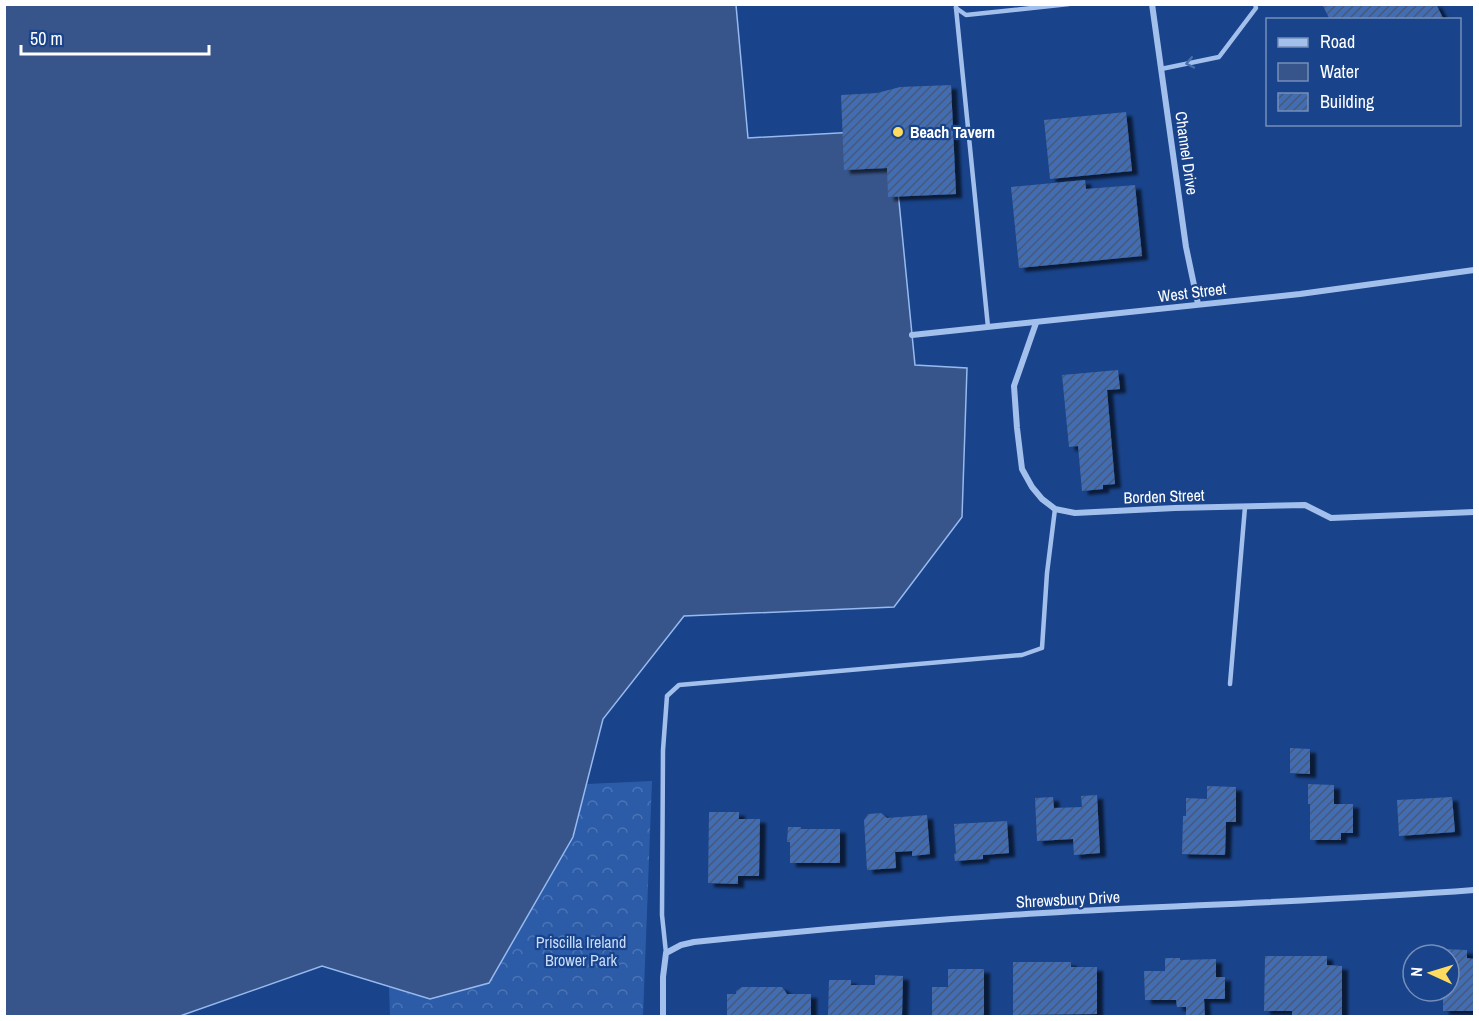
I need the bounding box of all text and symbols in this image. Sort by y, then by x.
scale bar [21,18,208,56]
legend [1266,18,1461,126]
text: 50 m [30,26,63,51]
text: Road [1320,29,1355,54]
one-way arrow [1185,56,1195,69]
text: Water [1320,59,1359,84]
text: Building [1320,89,1375,114]
street label: Channel Drive [1170,110,1204,196]
place label: Beach Tavern [910,121,995,143]
marker: Beach Tavern [891,125,905,139]
street label: West Street [1157,277,1228,307]
street label: Borden Street [1123,484,1205,508]
street label: Shrewsbury Drive [1015,885,1121,913]
park label: Priscilla Ireland Brower Park [536,931,626,971]
north arrow [1401,943,1461,1003]
text: N [1405,966,1427,977]

